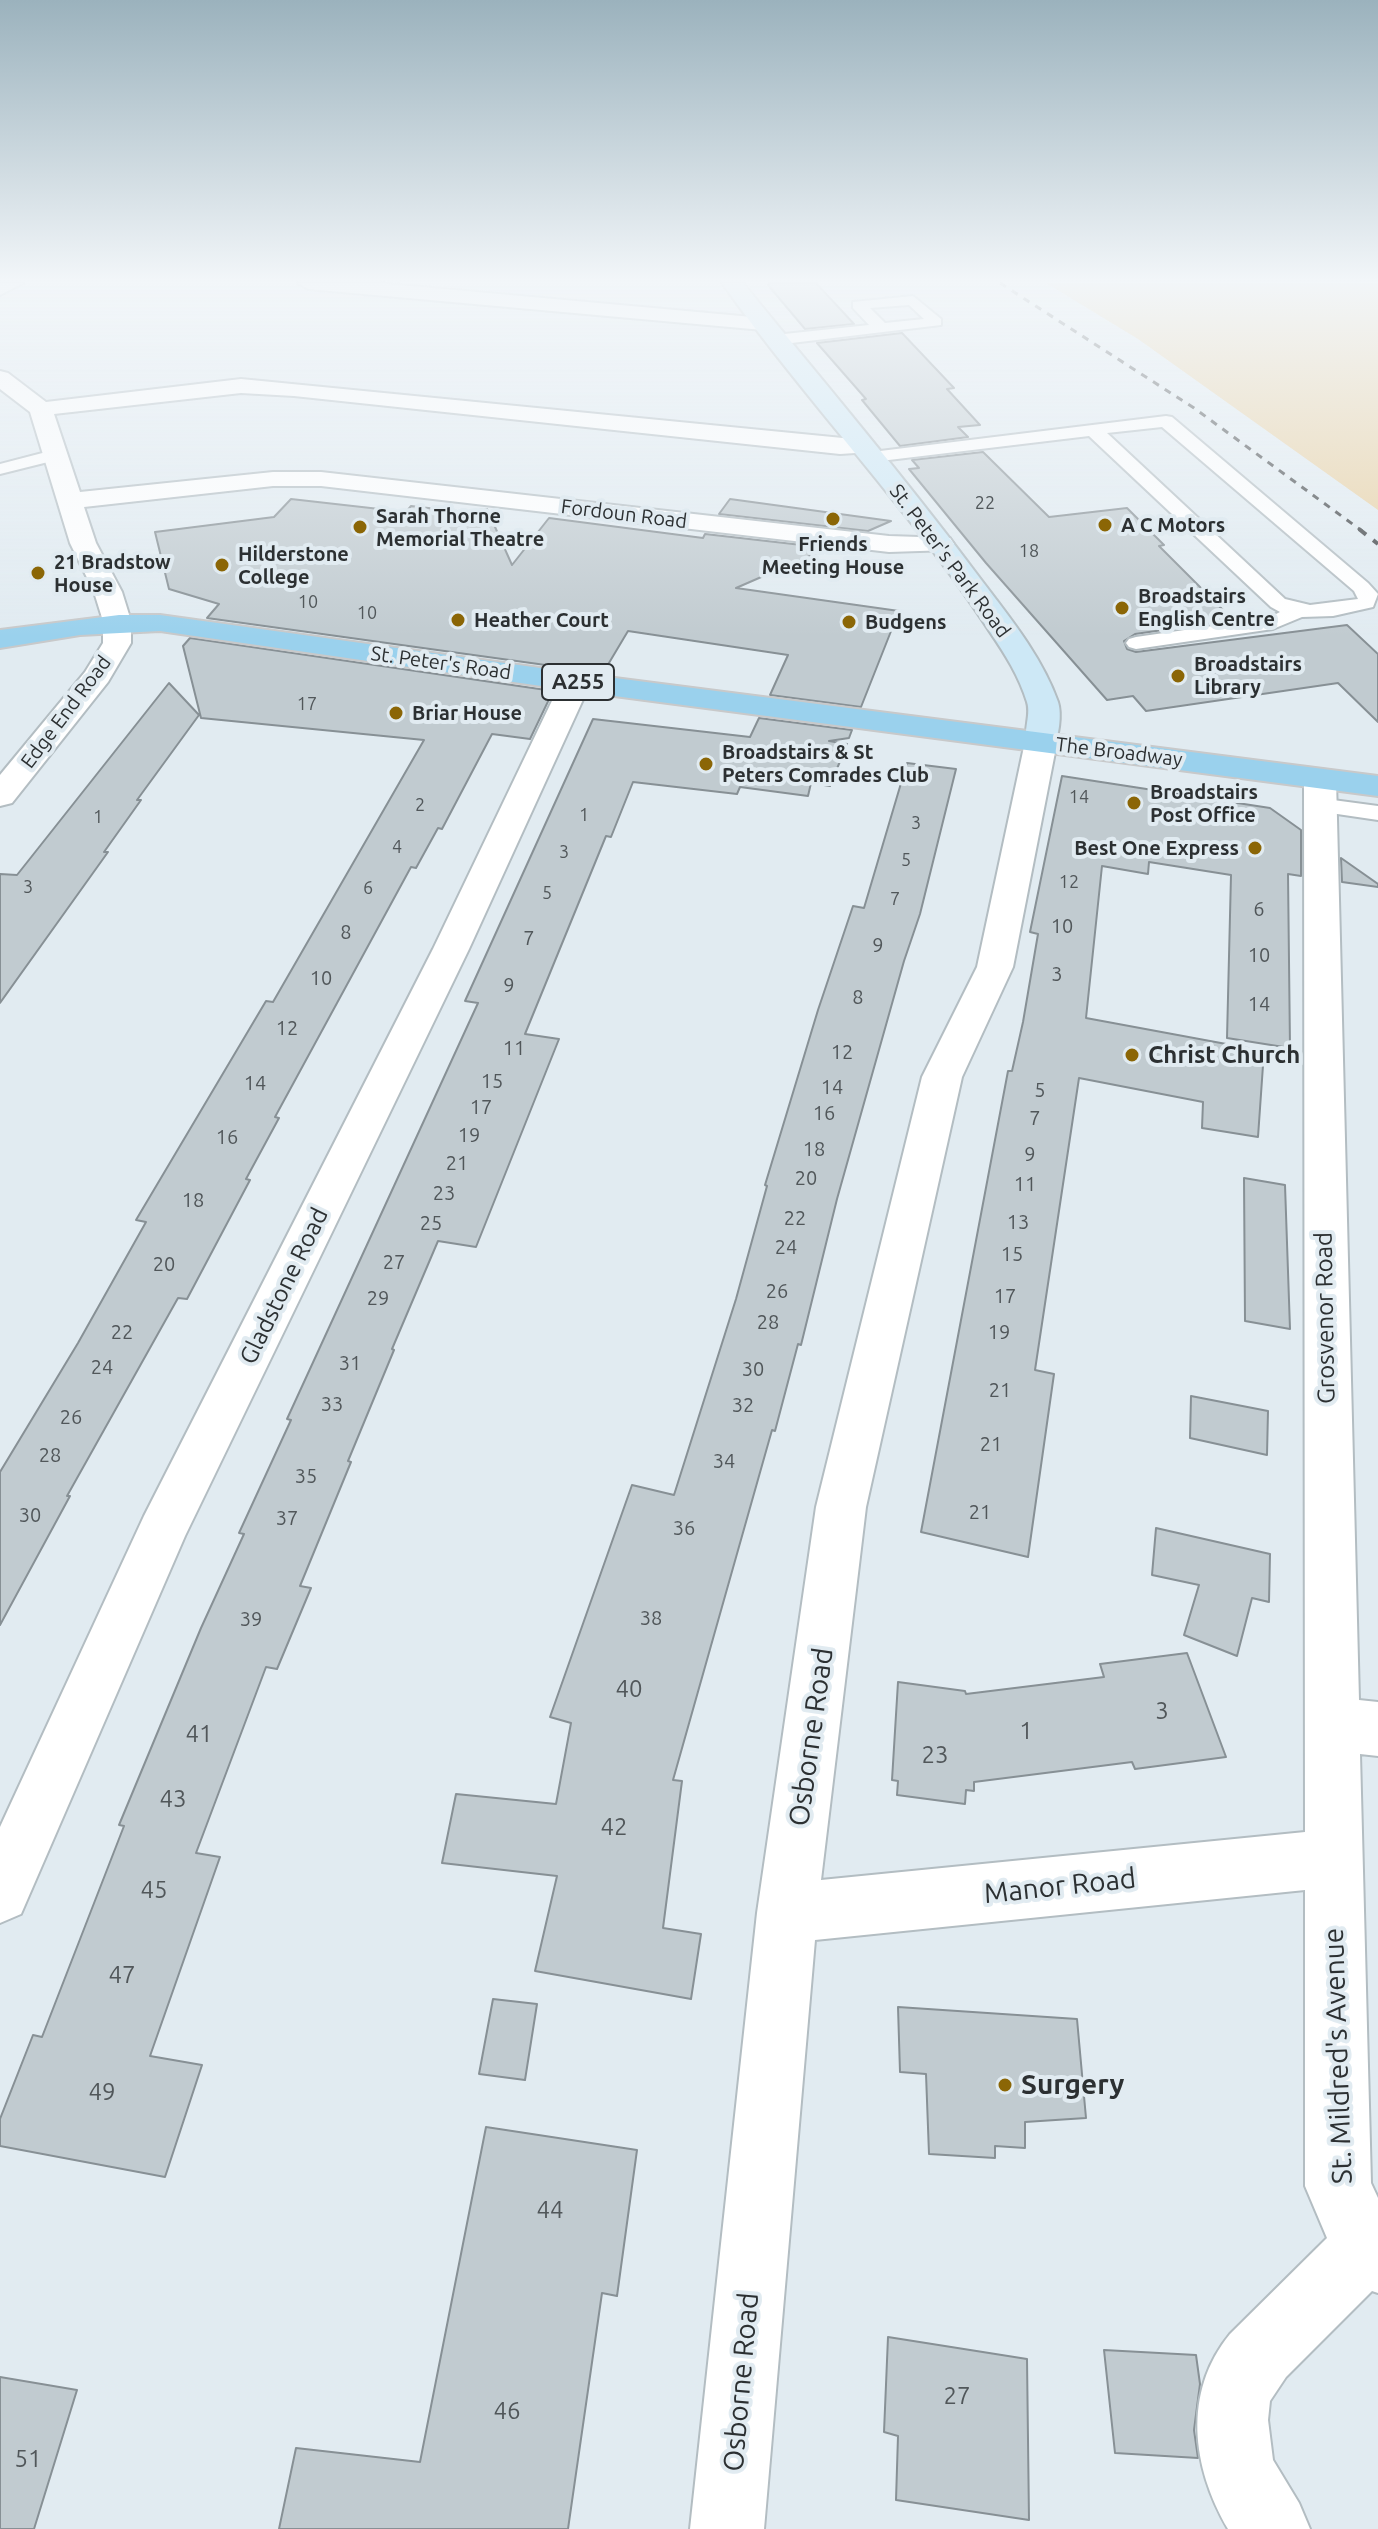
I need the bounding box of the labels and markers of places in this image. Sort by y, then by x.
place label: Sarah Thorne Memorial Theatre [376,504,544,551]
marker: Friends Meeting House [824,510,842,528]
place label: A C Motors [1121,513,1225,537]
marker: A C Motors [1096,516,1114,534]
marker: Sarah Thorne Memorial Theatre [351,518,369,536]
place label: Friends Meeting House [762,532,904,579]
place label: Hilderstone College [238,542,349,589]
place label: 21 Bradstow House [54,550,171,597]
marker: Hilderstone College [213,556,231,574]
marker: 21 Bradstow House [29,564,47,582]
place label: Broadstairs English Centre [1138,584,1275,631]
marker: Broadstairs English Centre [1113,599,1131,617]
place label: Heather Court [474,608,609,632]
place label: Budgens [865,610,946,634]
marker: Heather Court [449,611,467,629]
marker: Budgens [840,613,858,631]
place label: Broadstairs Library [1194,652,1302,699]
marker: Broadstairs Library [1169,667,1187,685]
place label: Briar House [412,701,522,725]
marker: Briar House [387,704,405,722]
place label: Broadstairs & St Peters Comrades Club [722,740,929,787]
marker: Broadstairs & St Peters Comrades Club [697,755,715,773]
place label: Broadstairs Post Office [1150,780,1258,827]
marker: Broadstairs Post Office [1125,794,1143,812]
place label: Best One Express [1074,836,1239,860]
marker: Best One Express [1246,839,1264,857]
place label: Christ Church [1148,1041,1300,1069]
marker: Christ Church [1123,1046,1141,1064]
place label: Surgery [1021,2068,1124,2102]
marker: Surgery [996,2076,1014,2094]

